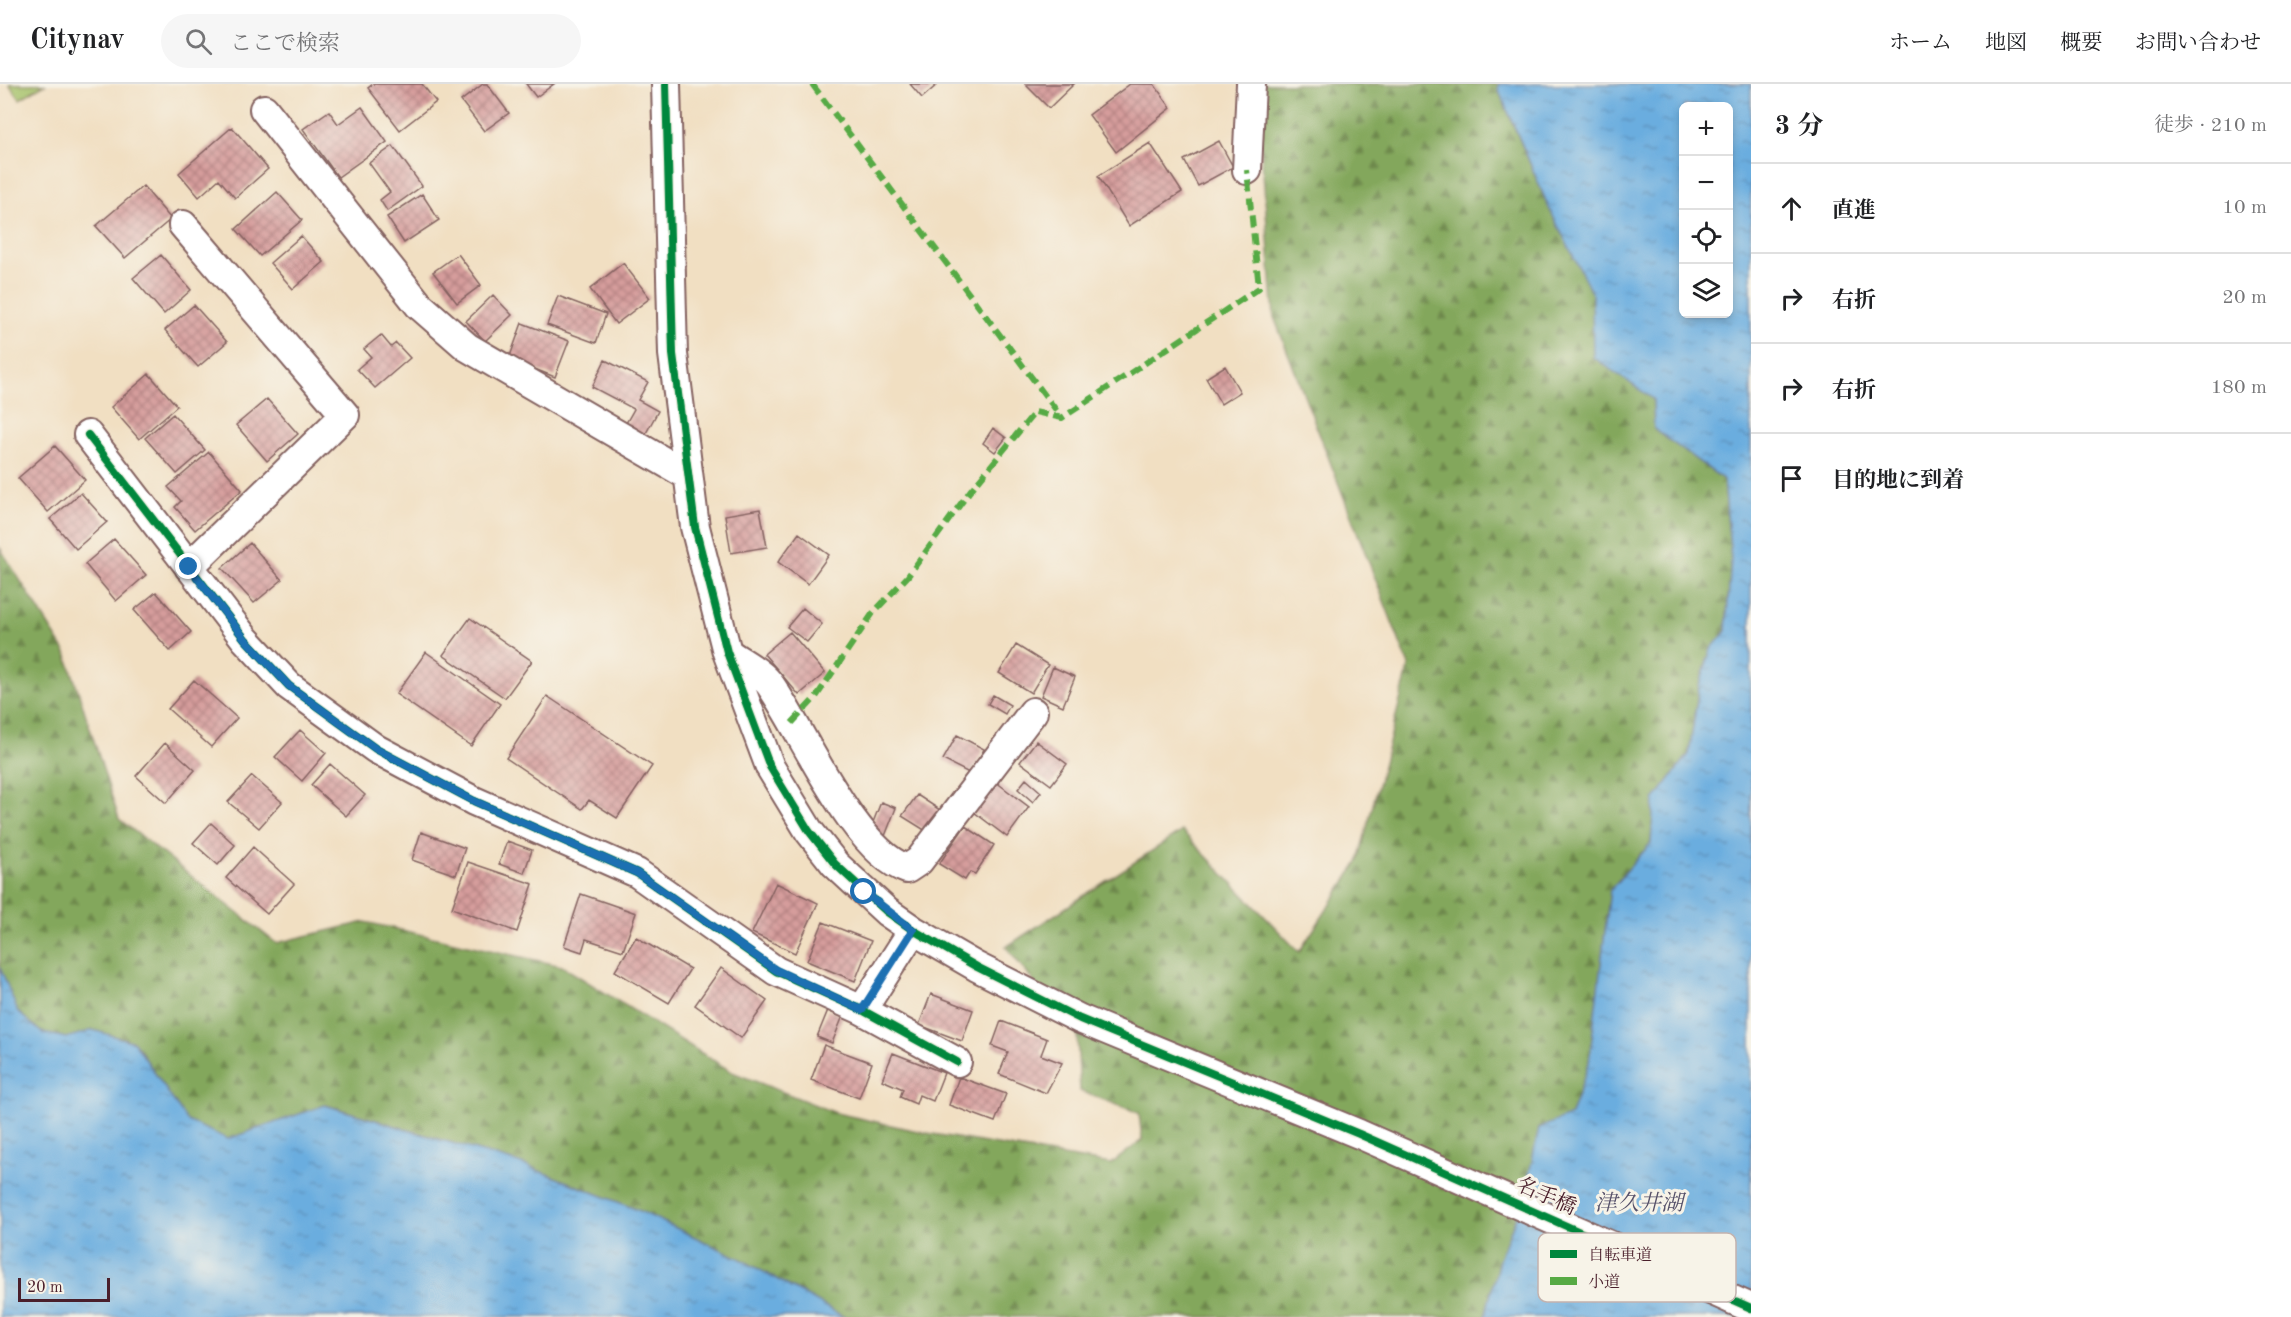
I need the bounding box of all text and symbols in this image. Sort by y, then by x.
search box [161,14,581,68]
icon: search [182,25,215,58]
text: Citynav [30,27,125,55]
text: ここで検索 [230,33,340,55]
text: ホーム [1889,33,1952,54]
text: 地図 [1985,33,2027,54]
text: 概要 [2060,33,2102,54]
text: お問い合わせ [2135,33,2261,54]
map controls [1679,102,1733,318]
button: + [1679,102,1733,156]
text: 3 分 [1775,114,1823,140]
text: 徒歩 · 210 m [2154,116,2267,136]
button: − [1679,156,1733,210]
icon: ahead [1775,192,1808,225]
text: 10 m [2222,198,2267,218]
text: 直進 [1832,200,1876,222]
button: locate [1679,210,1733,264]
button: layers [1679,264,1733,318]
icon: right [1775,282,1808,315]
text: 20 m [2222,288,2267,308]
text: 右折 [1832,290,1876,312]
icon: right [1775,372,1808,405]
text: 180 m [2211,378,2267,398]
text: 右折 [1832,380,1876,402]
icon: arrive [1775,462,1808,495]
text: 目的地に到着 [1832,470,1964,492]
route end [175,553,201,579]
route start [850,878,876,904]
street label: 名手橋 [1513,1173,1580,1219]
water label: 津久井湖 [1595,1191,1687,1215]
legend [1538,1233,1736,1302]
text: 自転車道 [1588,1246,1652,1264]
text: 小道 [1588,1273,1620,1291]
scale bar [18,1275,110,1302]
text: 20 m [27,1280,63,1296]

